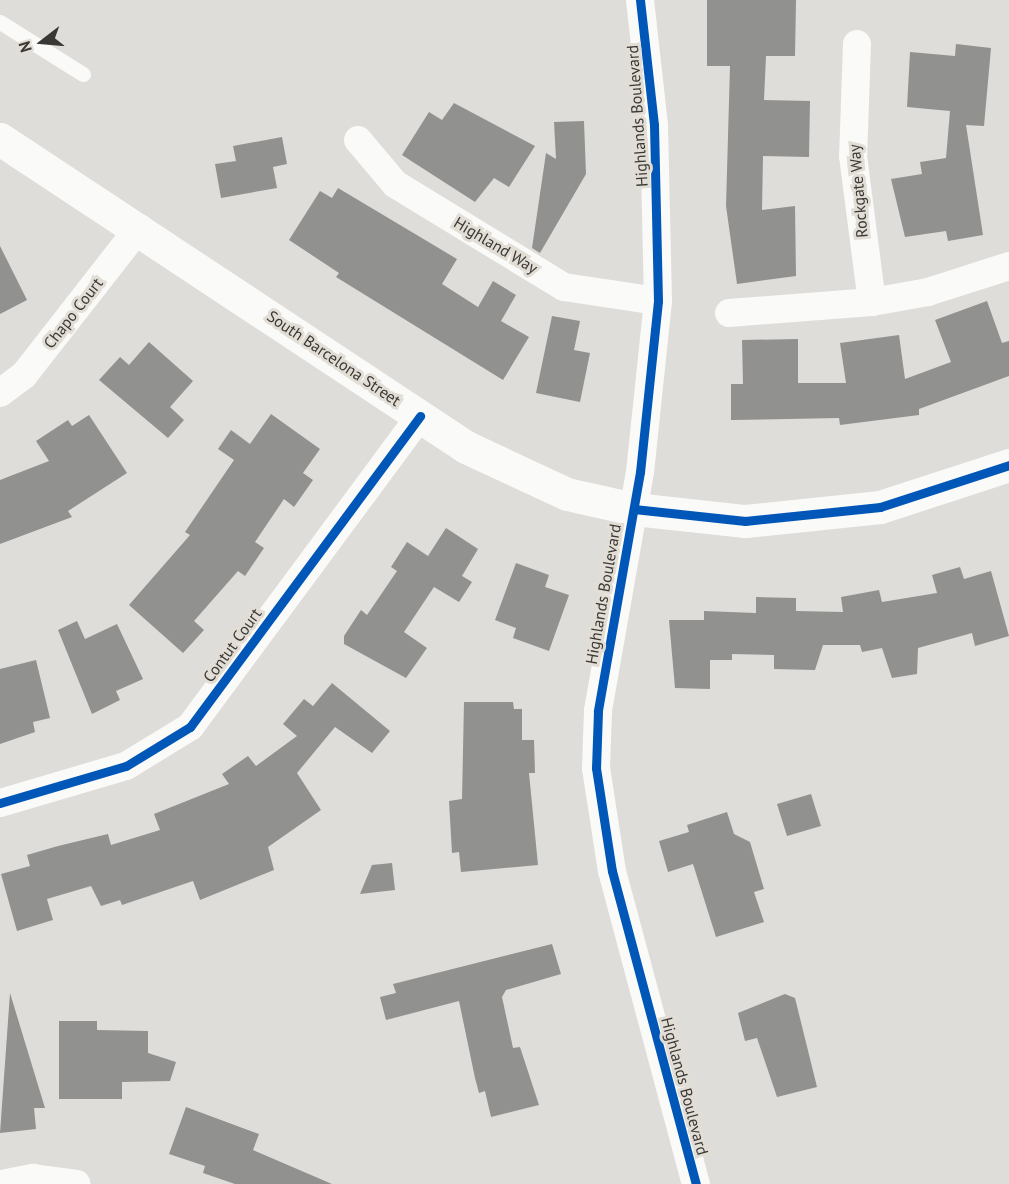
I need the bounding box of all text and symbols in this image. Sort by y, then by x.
north arrow [12,12,72,72]
text: N [14,39,36,55]
street label: Highlands Boulevard [622,44,652,188]
street label: Rockgate Way [844,143,872,239]
street label: Highland Way [451,212,541,278]
street label: Chapo Court [39,274,107,352]
street label: South Barcelona Street [264,306,404,410]
street label: Highlands Boulevard [581,522,625,666]
street label: Contut Court [199,604,265,686]
street label: Highlands Boulevard [657,1015,713,1157]

